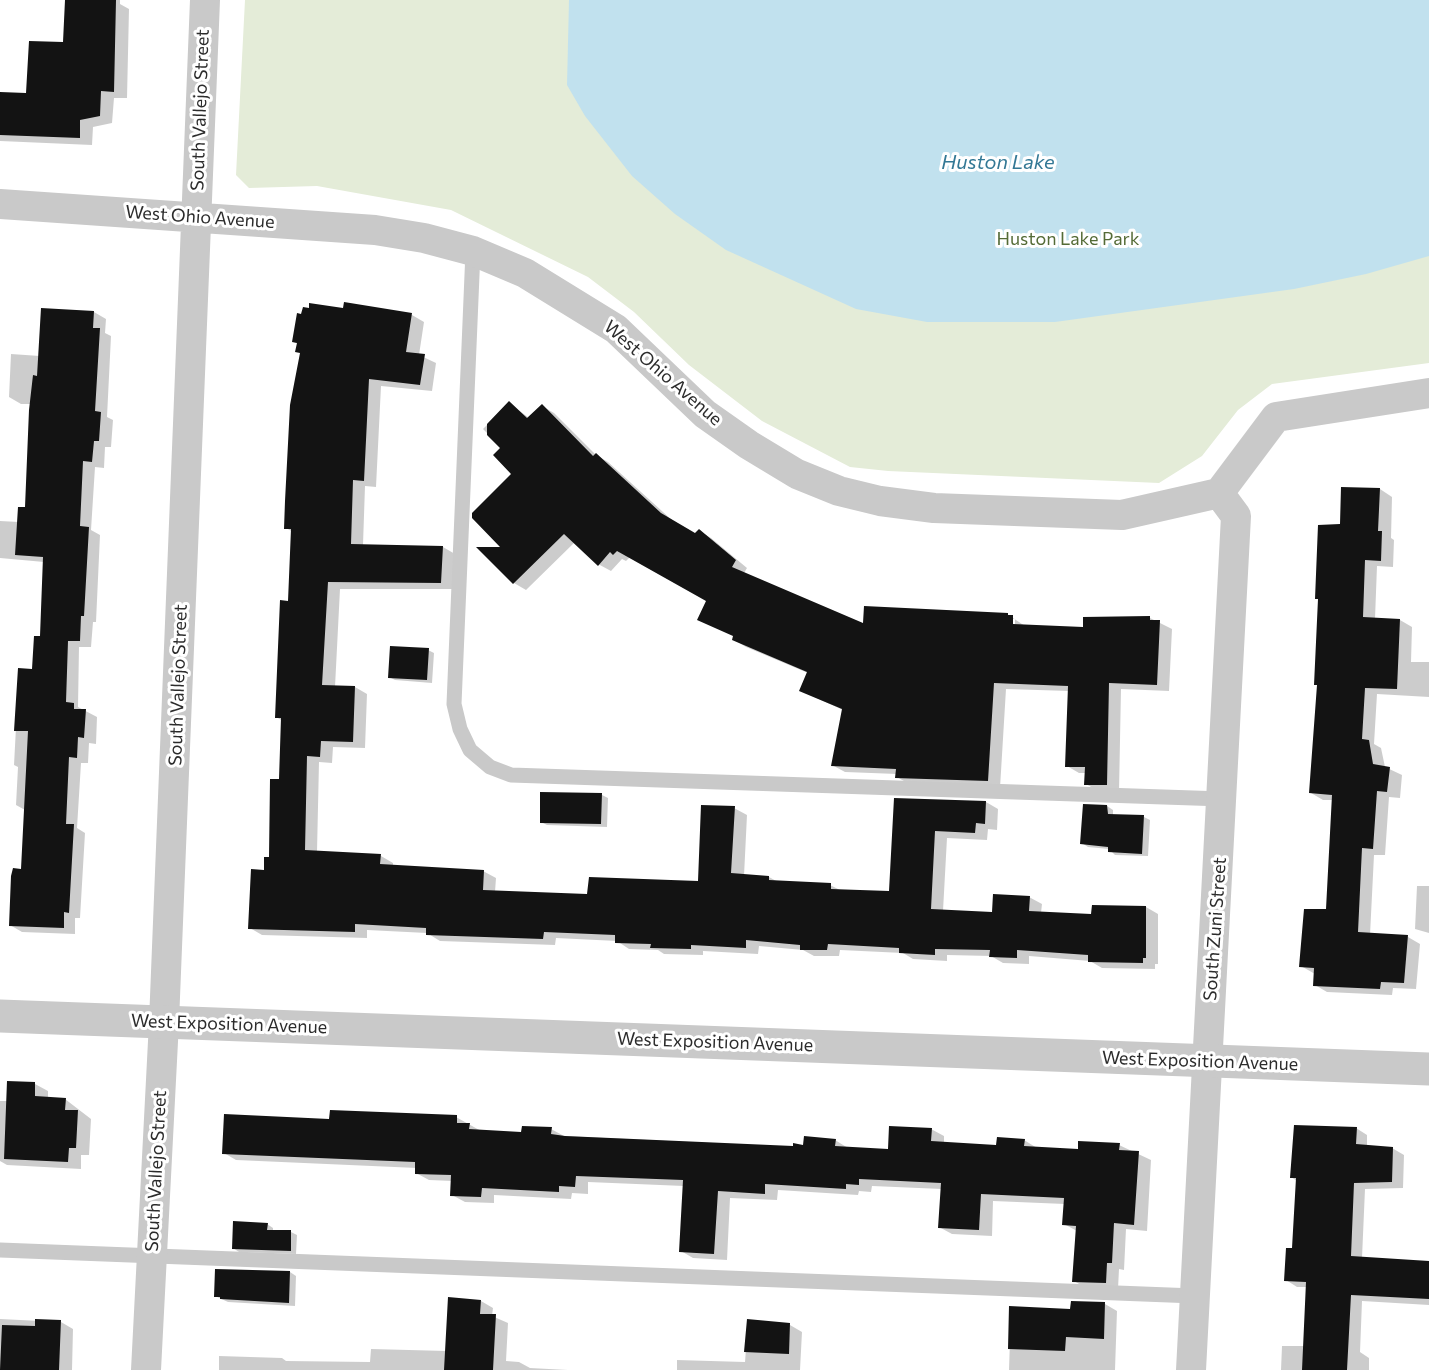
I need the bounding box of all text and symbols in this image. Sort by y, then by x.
street label: South Vallejo Street [186,29,214,191]
water label: Huston Lake [941,150,1055,174]
street label: West Ohio Avenue [125,201,275,233]
park label: Huston Lake Park [996,228,1140,250]
street label: West Ohio Avenue [600,316,726,430]
street label: South Vallejo Street [164,604,192,766]
street label: South Zuni Street [1199,856,1231,1002]
street label: West Exposition Avenue [130,1010,328,1038]
street label: West Exposition Avenue [616,1028,814,1056]
street label: West Exposition Avenue [1101,1047,1299,1075]
street label: South Vallejo Street [141,1090,171,1252]

